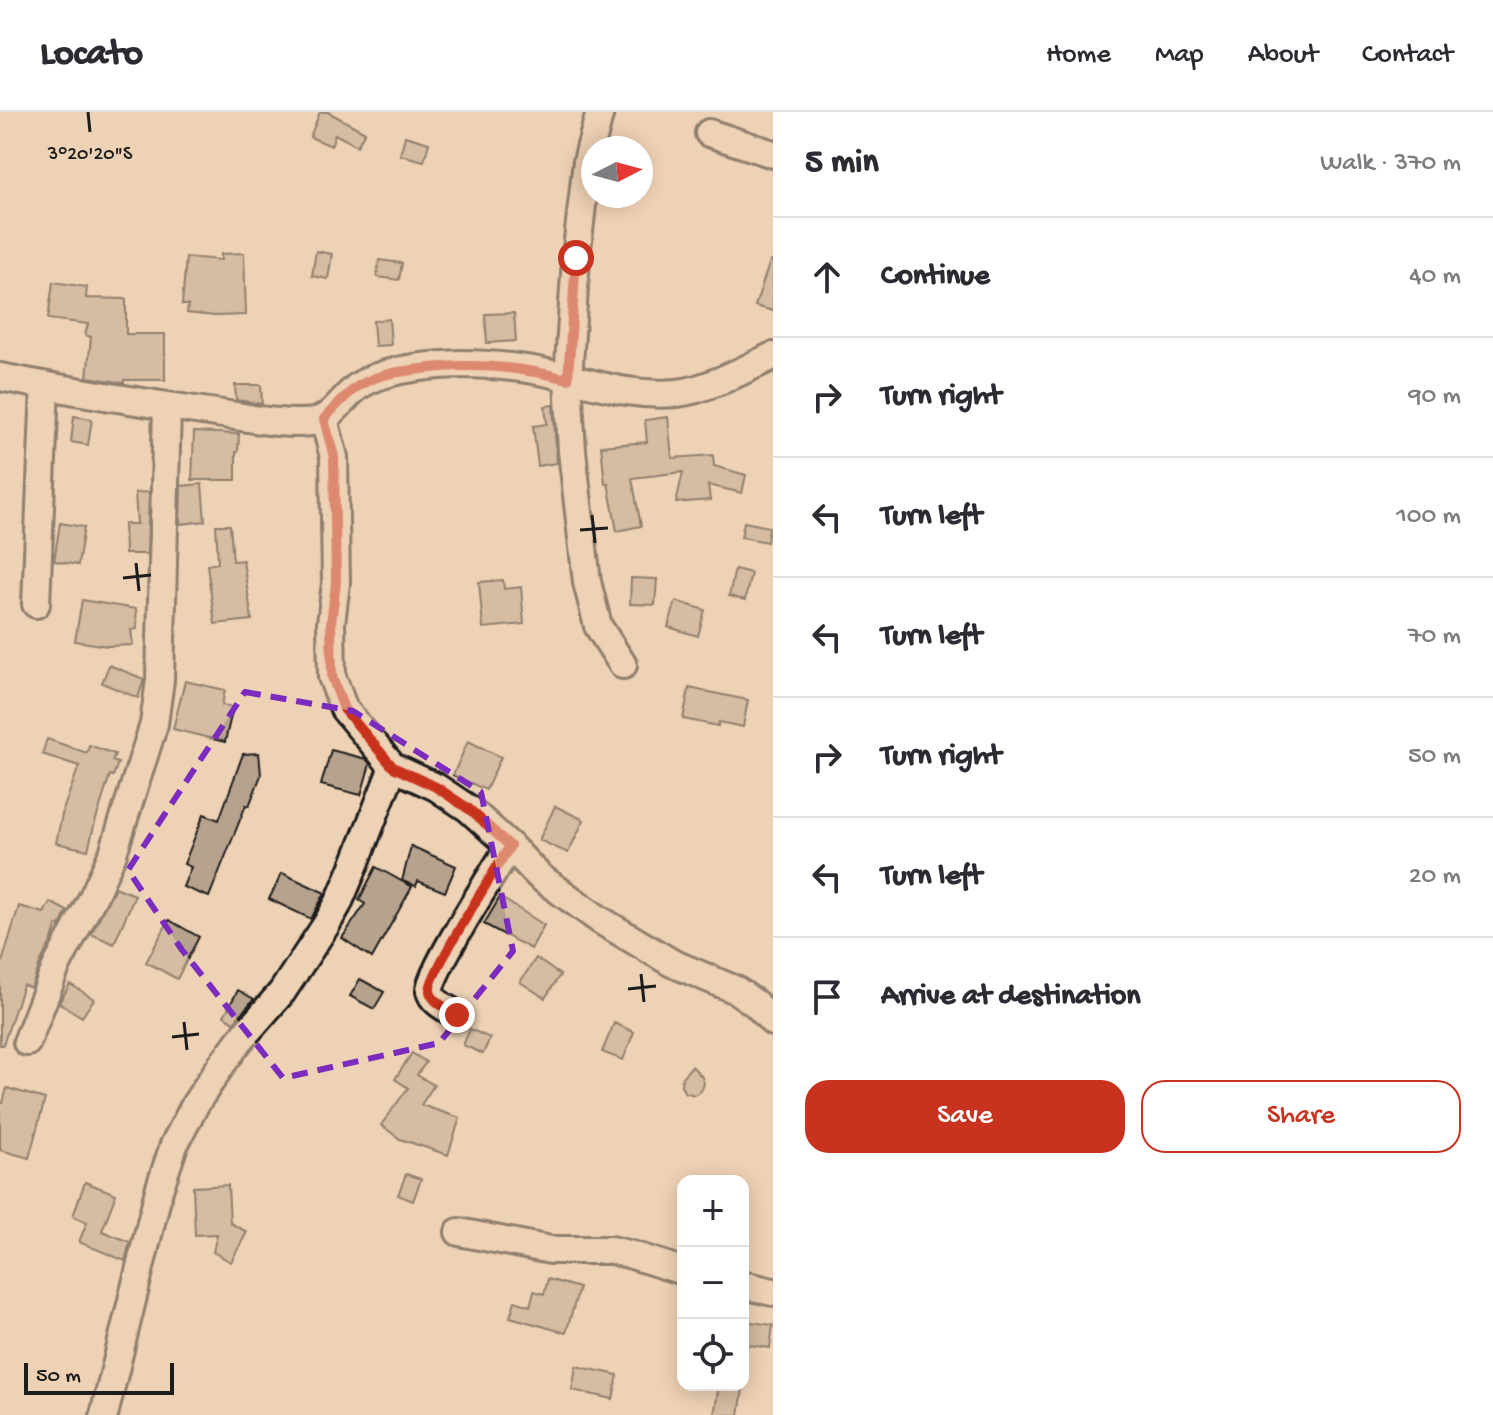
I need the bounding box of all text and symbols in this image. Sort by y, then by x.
text: Locato [40,33,143,77]
text: Home [1046,39,1111,72]
text: Map [1155,39,1204,72]
text: About [1248,39,1318,72]
text: Contact [1362,39,1453,72]
north arrow [581,136,653,208]
text: 3°20'20"S [47,144,133,167]
text: 5 min [805,144,879,184]
text: Walk · 370 m [1320,149,1461,180]
route start [558,240,594,276]
icon: ahead [805,255,849,299]
text: Continue [881,260,990,295]
text: 40 m [1409,262,1461,293]
icon: right [805,375,849,419]
text: Turn right [881,380,1001,415]
text: 90 m [1409,382,1461,413]
icon: left [805,495,849,539]
text: Turn left [881,500,982,535]
text: 100 m [1396,502,1461,533]
icon: left [805,615,849,659]
text: Turn left [881,620,982,655]
text: 70 m [1408,622,1461,653]
icon: right [805,735,849,779]
text: Turn right [881,740,1001,775]
text: 50 m [1408,742,1461,773]
icon: left [805,855,849,899]
text: Turn left [881,860,982,895]
text: 20 m [1409,862,1461,893]
icon: arrive [805,975,849,1019]
text: Arrive at destination [881,980,1141,1015]
route end [439,997,475,1033]
button: Save [805,1080,1125,1153]
button: Share [1141,1080,1461,1153]
map controls [677,1175,749,1391]
button: + [677,1175,749,1247]
button: − [677,1247,749,1319]
button: locate [677,1319,749,1391]
scale bar [24,1359,174,1395]
text: 50 m [36,1364,81,1390]

